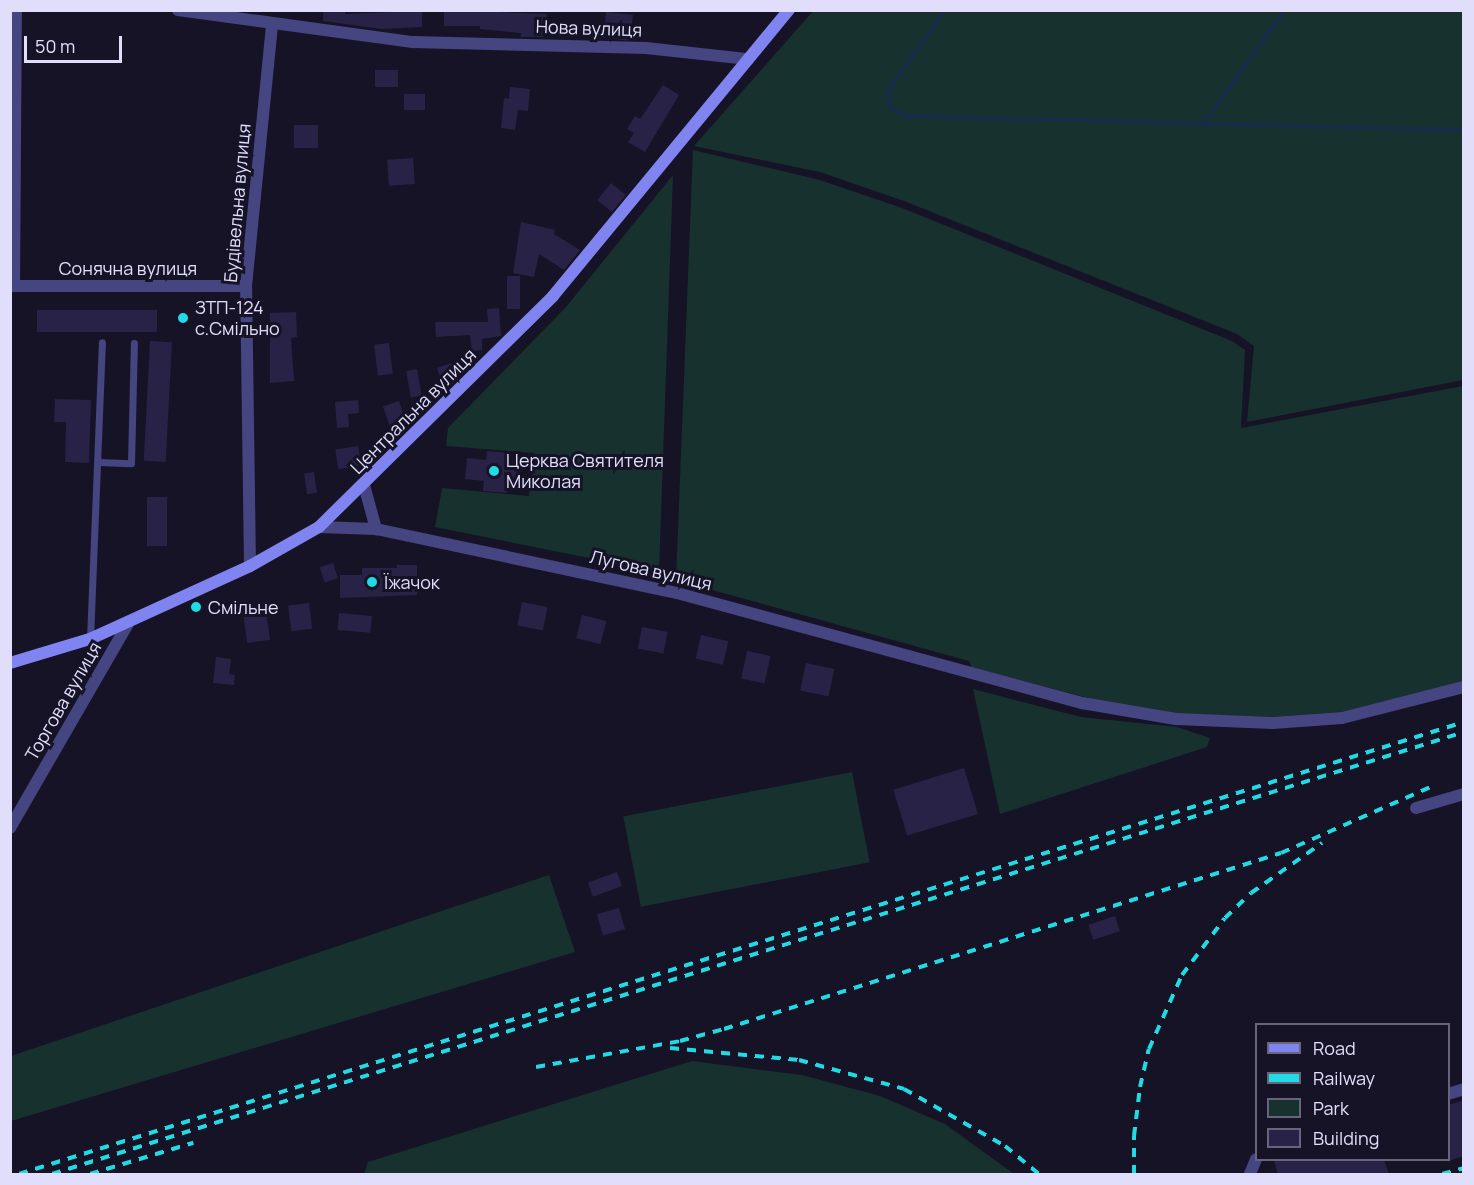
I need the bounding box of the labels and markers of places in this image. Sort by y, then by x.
place label: ЗТП-124 с.Смільно [195,297,280,340]
marker: ЗТП-124 с.Смільно [176,311,190,325]
place label: Церква Святителя Миколая [506,450,664,492]
marker: Церква Святителя Миколая [487,464,501,478]
place label: Їжачок [384,571,440,593]
marker: Їжачок [365,575,379,589]
place label: Смільне [208,596,278,618]
marker: Смільне [189,600,203,614]

